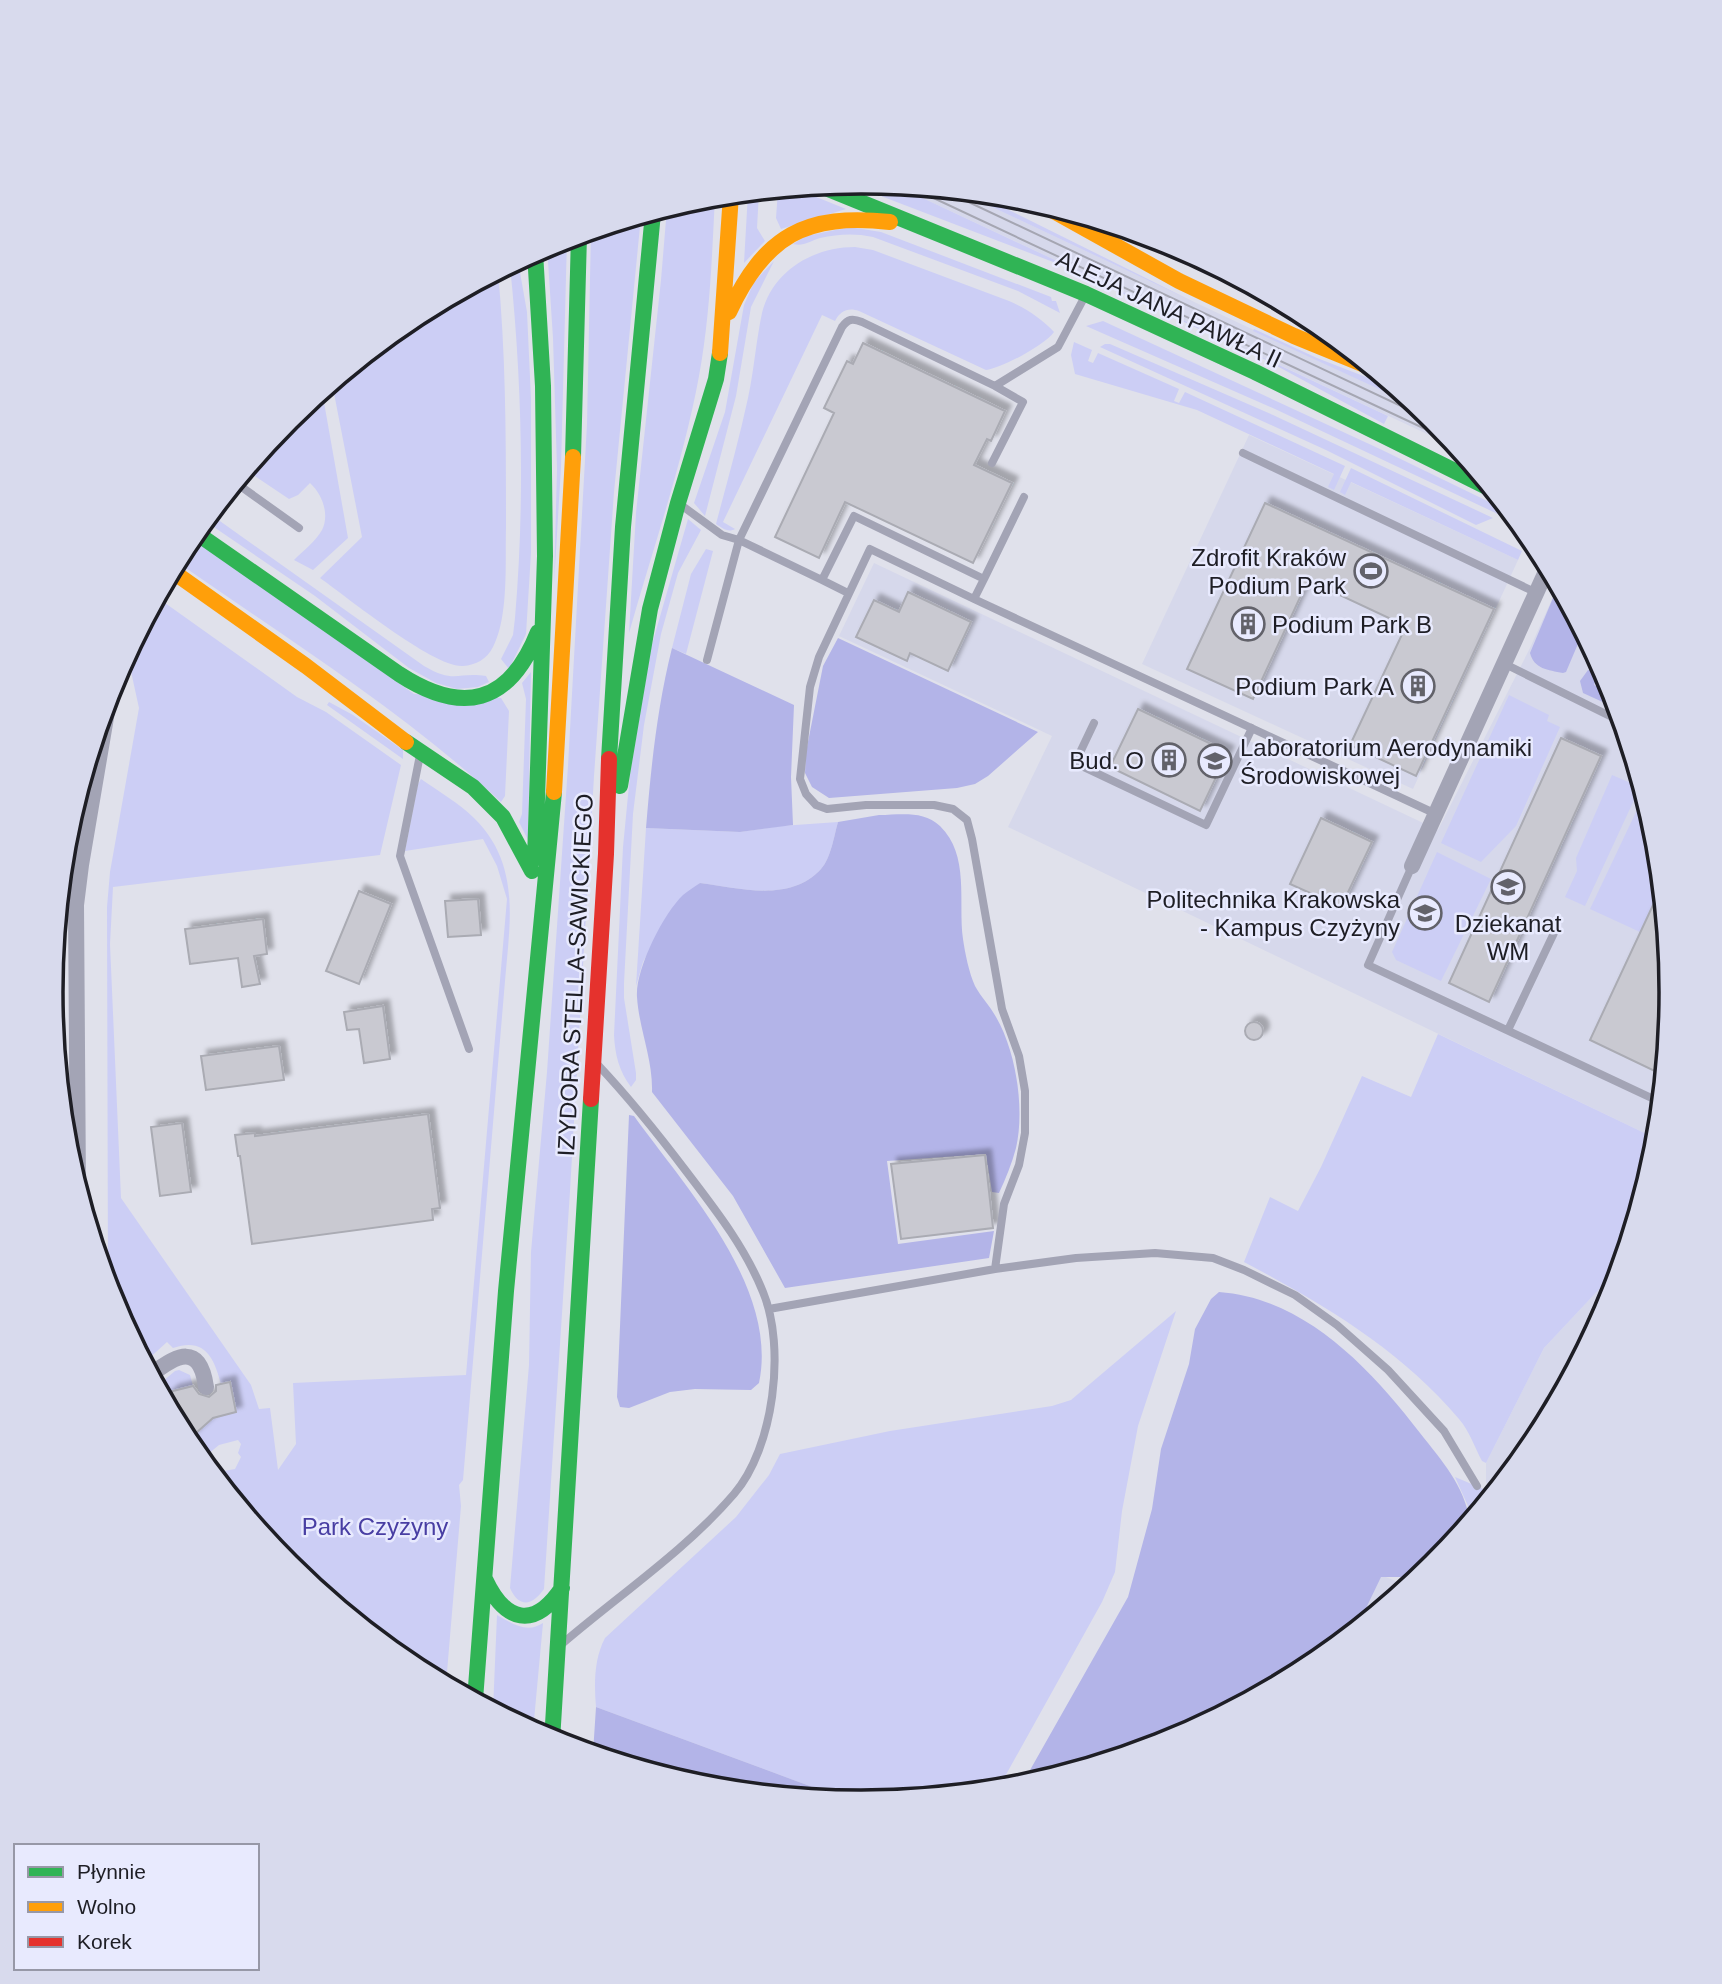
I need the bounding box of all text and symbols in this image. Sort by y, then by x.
street label: ALEJA JANA PAWŁA II [1052,245,1286,373]
place label: Zdrofit Kraków Podium Park [1191,544,1347,599]
sports icon: Zdrofit Kraków Podium Park [1352,552,1390,590]
building icon: Podium Park B [1229,605,1267,643]
place label: Podium Park B [1272,611,1432,638]
building icon: Podium Park A [1399,667,1437,705]
place label: Podium Park A [1235,673,1394,700]
place label: Laboratorium Aerodynamiki Środowiskowej [1240,734,1532,789]
building icon: Bud. O [1150,741,1188,779]
school or university icon: Laboratorium Aerodynamiki Środowiskowej [1196,742,1234,780]
place label: Bud. O [1069,747,1144,774]
street label: IZYDORA STELLA-SAWICKIEGO [552,793,598,1157]
school or university icon: Dziekanat WM [1489,868,1527,906]
place label: Politechnika Krakowska - Kampus Czyżyny [1147,886,1401,941]
school or university icon: Politechnika Krakowska - Kampus Czyżyny [1406,894,1444,932]
place label: Dziekanat WM [1455,910,1562,965]
park label: Park Czyżyny [302,1513,448,1540]
legend [14,1844,259,1970]
text: Płynnie [77,1860,146,1883]
text: Wolno [77,1895,136,1918]
text: Korek [77,1930,132,1953]

